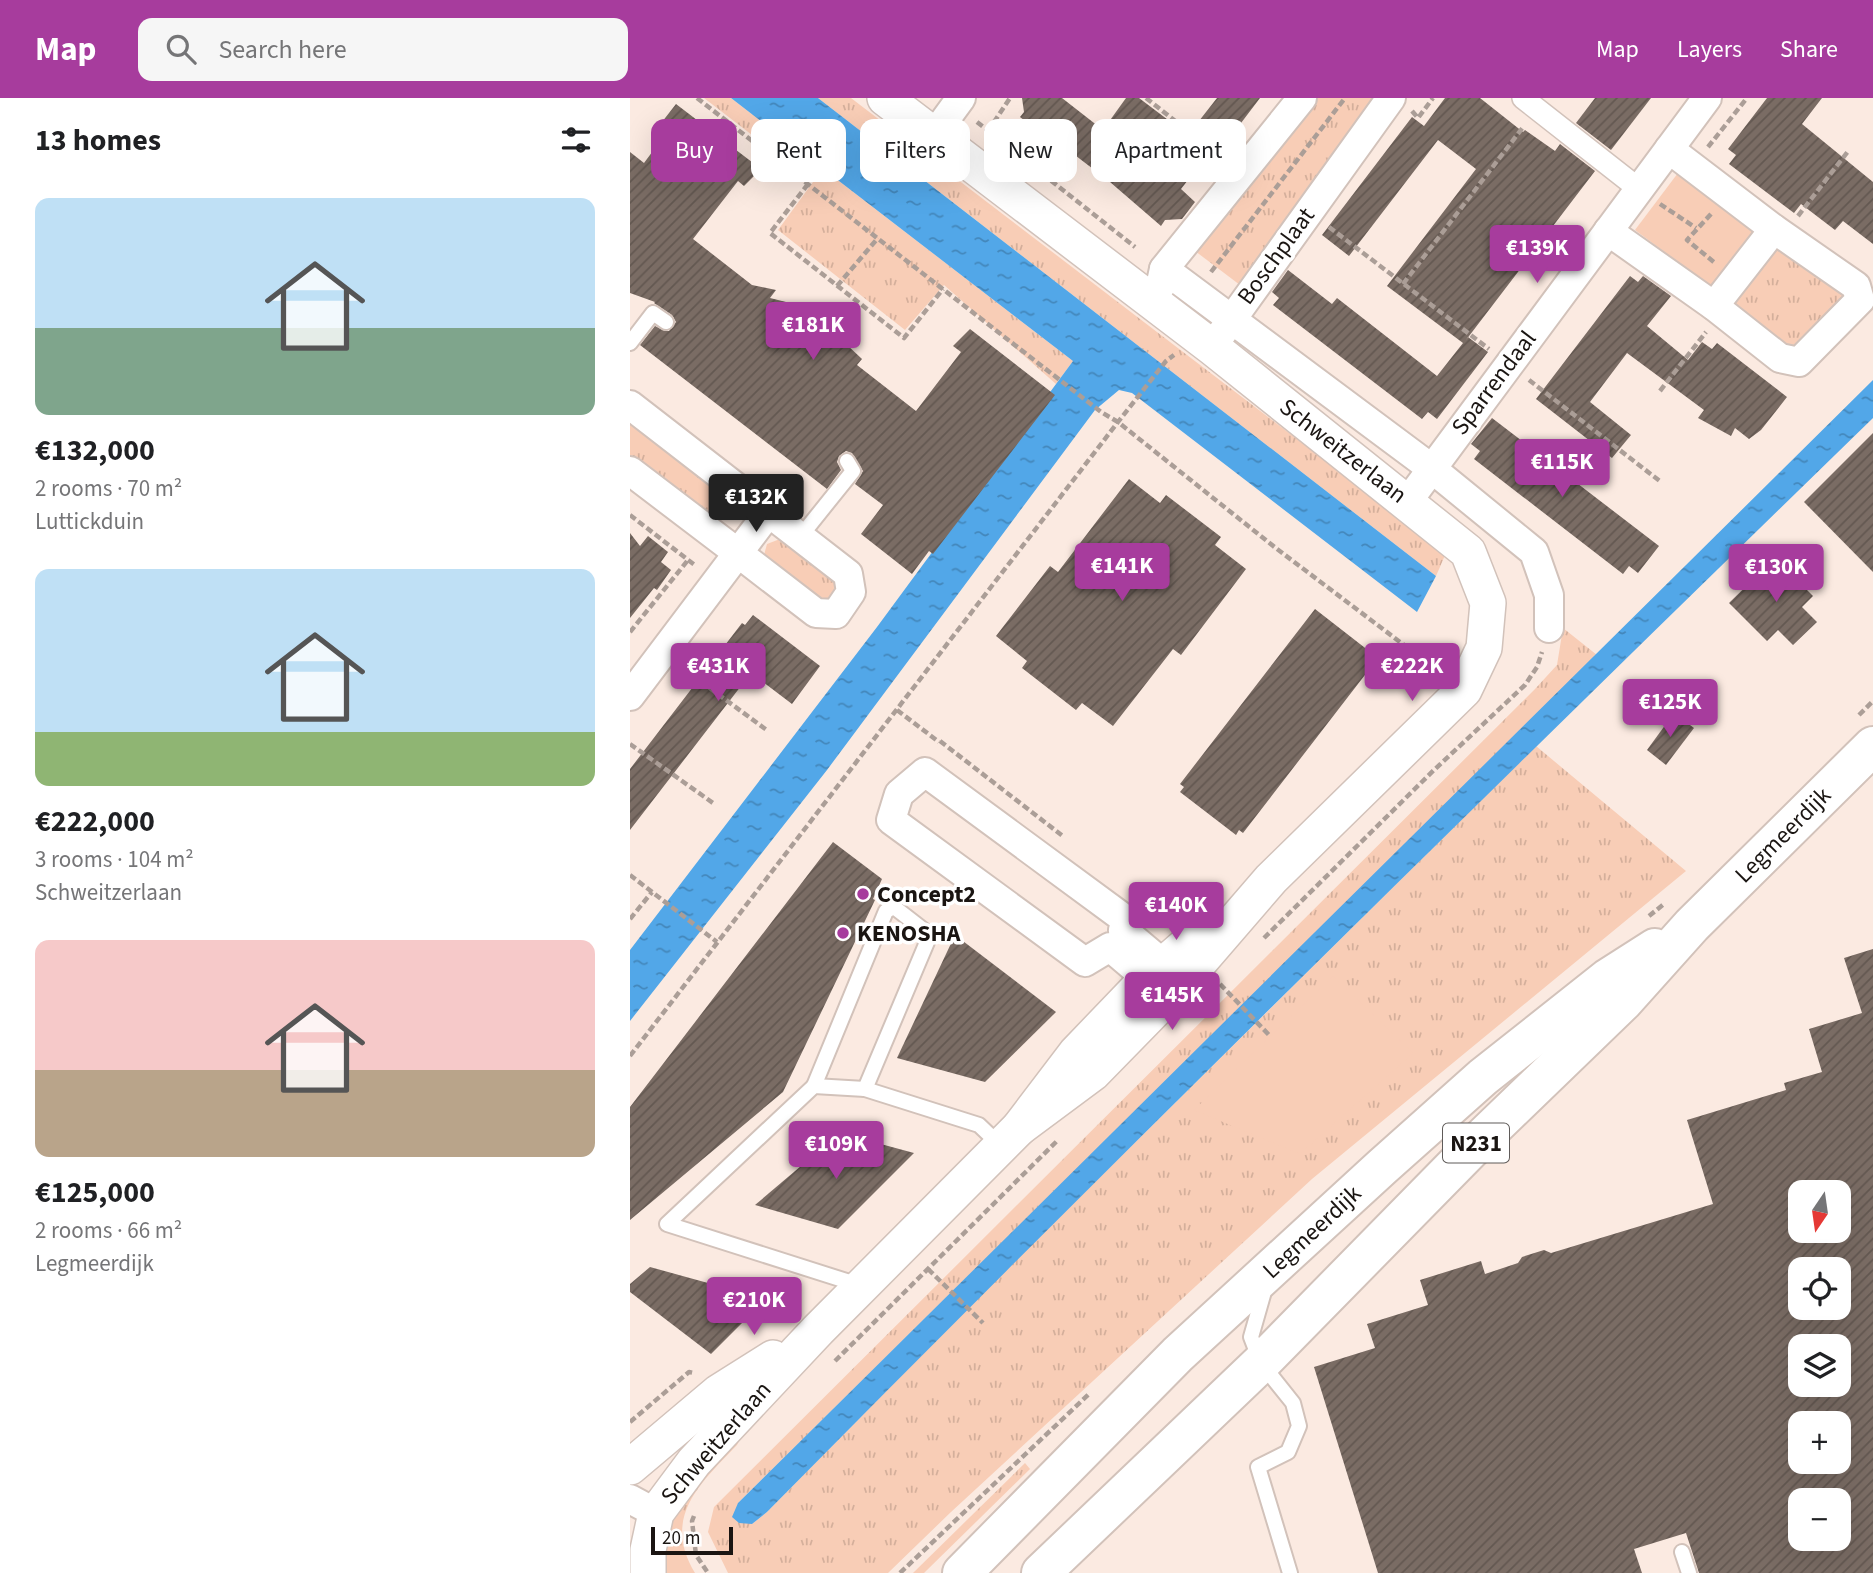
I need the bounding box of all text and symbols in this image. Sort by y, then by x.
search box [138,18,628,81]
text: Map [35,26,96,73]
icon: search [162,30,200,68]
text: Search here [218,31,347,68]
text: Map [1596,32,1639,67]
text: Layers [1677,32,1742,67]
text: Share [1780,32,1838,67]
text: 13 homes [35,119,161,162]
chip: Buy [651,119,737,182]
chip: Rent [751,119,846,182]
chip: Filters [860,119,970,182]
chip: New [984,119,1077,182]
chip: Apartment [1091,119,1246,182]
icon: filters [557,121,595,159]
street label: Boschplaat [1229,200,1323,312]
pin: €139K [1488,226,1586,285]
text: €139K [1506,231,1568,264]
icon: home [252,243,378,369]
pin: €181K [764,302,862,362]
text: €181K [782,308,844,341]
street label: Sparrendaal [1443,323,1545,443]
street label: Schweitzerlaan [1272,390,1414,512]
text: €132,000 [35,429,155,472]
pin: €115K [1513,440,1611,499]
text: €115K [1531,445,1593,478]
text: 2 rooms · 70 m² [35,472,182,505]
pin: €132K [707,474,805,534]
text: €132K [725,480,787,513]
text: Luttickduin [35,505,144,538]
pin: €141K [1073,544,1171,603]
pin: €130K [1727,545,1825,604]
text: €141K [1091,549,1153,582]
text: €130K [1745,550,1807,583]
icon: home [252,614,378,740]
pin: €431K [669,644,767,703]
pin: €222K [1363,644,1461,703]
text: €431K [687,649,749,682]
text: €222K [1381,649,1443,682]
pin: €125K [1621,680,1719,739]
text: €125K [1639,685,1701,718]
street label: Legmeerdijk [1727,779,1839,891]
text: €222,000 [35,800,155,843]
text: 3 rooms · 104 m² [35,843,194,876]
text: Schweitzerlaan [35,876,182,909]
place label: Concept2 [877,877,976,912]
pin: €140K [1127,882,1225,942]
marker: Concept2 [855,886,871,902]
text: €140K [1145,888,1207,921]
place label: KENOSHA [857,916,961,951]
marker: KENOSHA [835,925,851,941]
pin: €145K [1123,972,1221,1032]
text: €145K [1141,978,1203,1011]
icon: home [252,985,378,1111]
pin: €109K [787,1122,885,1181]
road number: N231 [1443,1124,1509,1162]
text: €109K [805,1127,867,1160]
text: €125,000 [35,1171,155,1214]
street label: Legmeerdijk [1255,1177,1369,1287]
north arrow [1788,1180,1852,1242]
map controls [1788,1180,1851,1551]
text: 2 rooms · 66 m² [35,1214,182,1247]
text: Legmeerdijk [35,1247,154,1280]
button: locate [1788,1257,1851,1320]
pin: €210K [705,1278,803,1337]
text: €210K [723,1283,785,1316]
button: layers [1788,1334,1851,1397]
street label: Schweitzerlaan [652,1374,780,1512]
button: + [1788,1411,1851,1474]
button: − [1788,1488,1851,1551]
scale bar [651,1524,733,1556]
text: 20 m [662,1525,700,1552]

